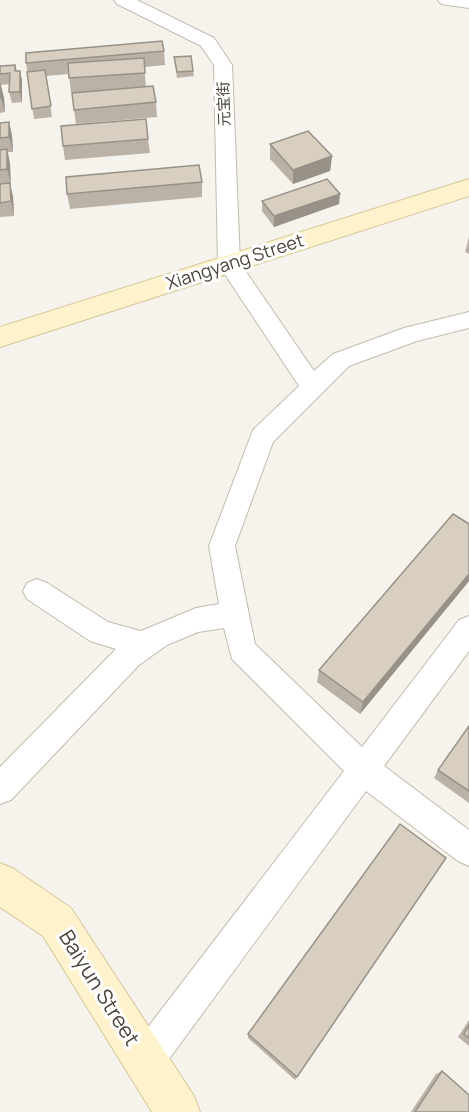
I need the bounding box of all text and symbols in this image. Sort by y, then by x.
street label: 元宝街 [212,81,235,127]
street label: Xiangyang Street [163,227,307,295]
street label: Baiyun Street [53,924,147,1051]

